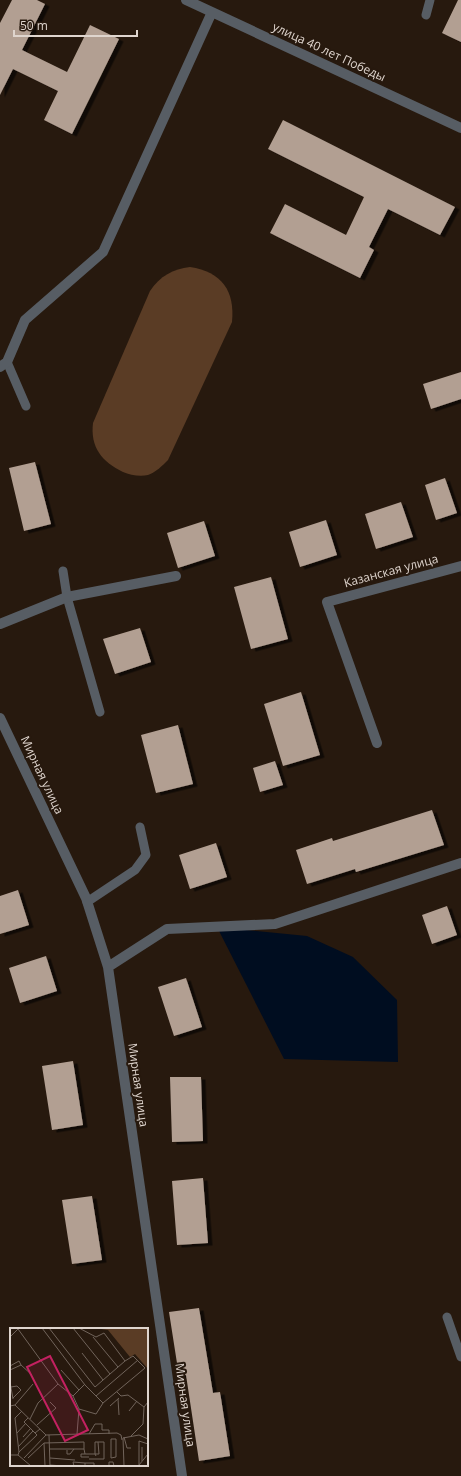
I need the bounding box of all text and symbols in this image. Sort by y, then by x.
scale bar [14,12,137,38]
text: 50 m [20,17,48,34]
street label: улица 40 лет Победы [270,18,389,85]
street label: Казанская улица [342,550,440,591]
street label: Мирная улица [17,733,68,817]
street label: Мирная улица [124,1042,153,1128]
inset map [10,1328,148,1466]
street label: Мирная улица [171,1362,200,1448]

